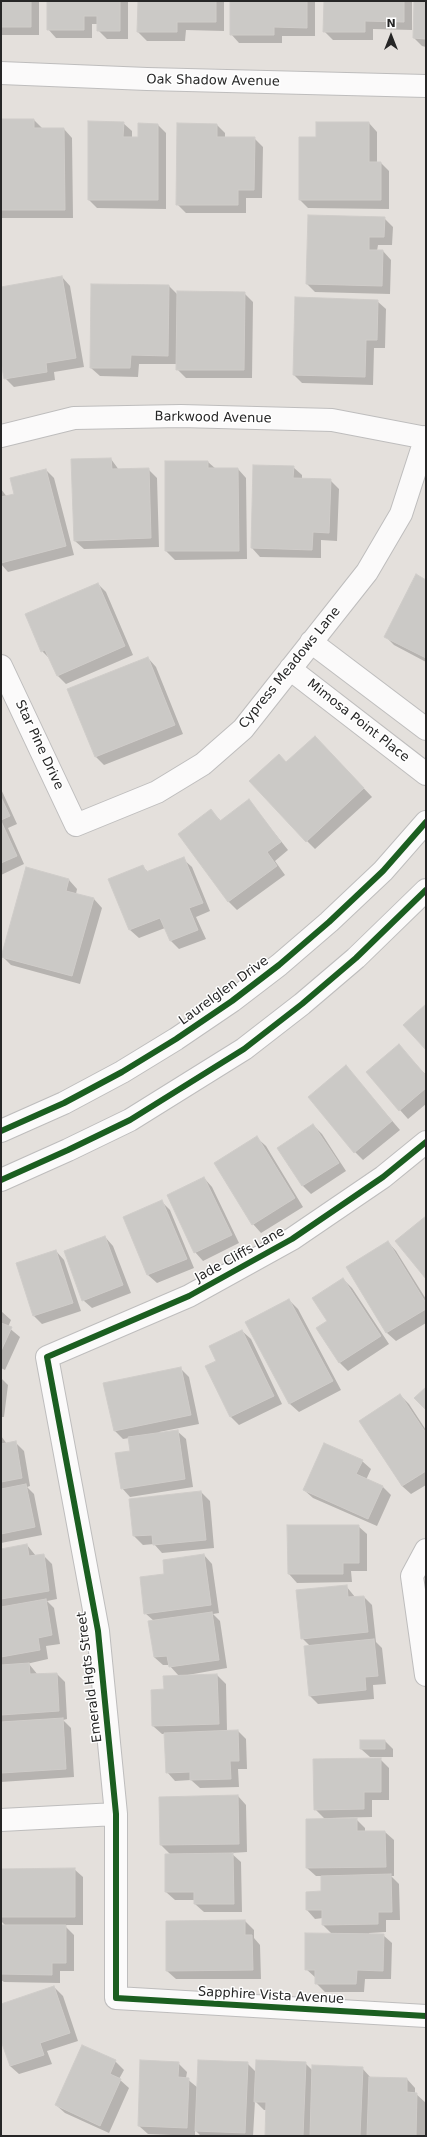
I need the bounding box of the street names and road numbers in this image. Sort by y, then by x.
street label: Oak Shadow Avenue [146,72,280,90]
street label: Barkwood Avenue [154,409,272,427]
street label: Cypress Meadows Lane [236,604,344,732]
street label: Mimosa Point Place [304,676,412,766]
street label: Star Pine Drive [11,698,67,792]
street label: Laurelglen Drive [176,953,272,1029]
street label: Jade Cliffs Lane [193,1224,287,1286]
street label: Emerald Hgts Street [74,1611,106,1743]
street label: Sapphire Vista Avenue [198,1984,344,2008]

